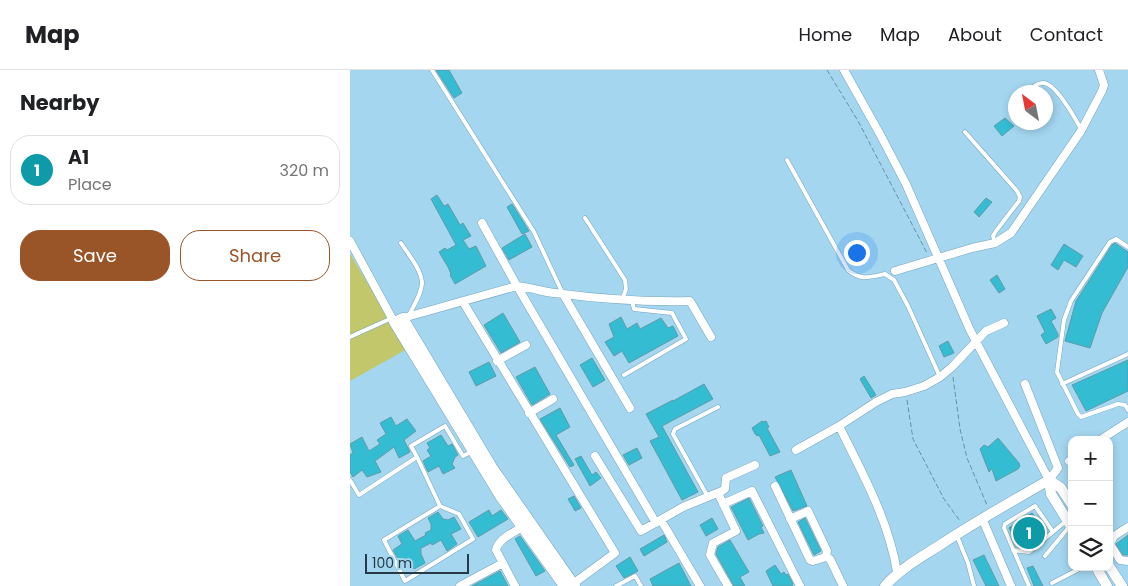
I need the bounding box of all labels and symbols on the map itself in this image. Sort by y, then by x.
north arrow [1008,85,1053,130]
your location [844,240,870,266]
pin: 1 [1013,514,1045,552]
scale bar [365,551,469,574]

